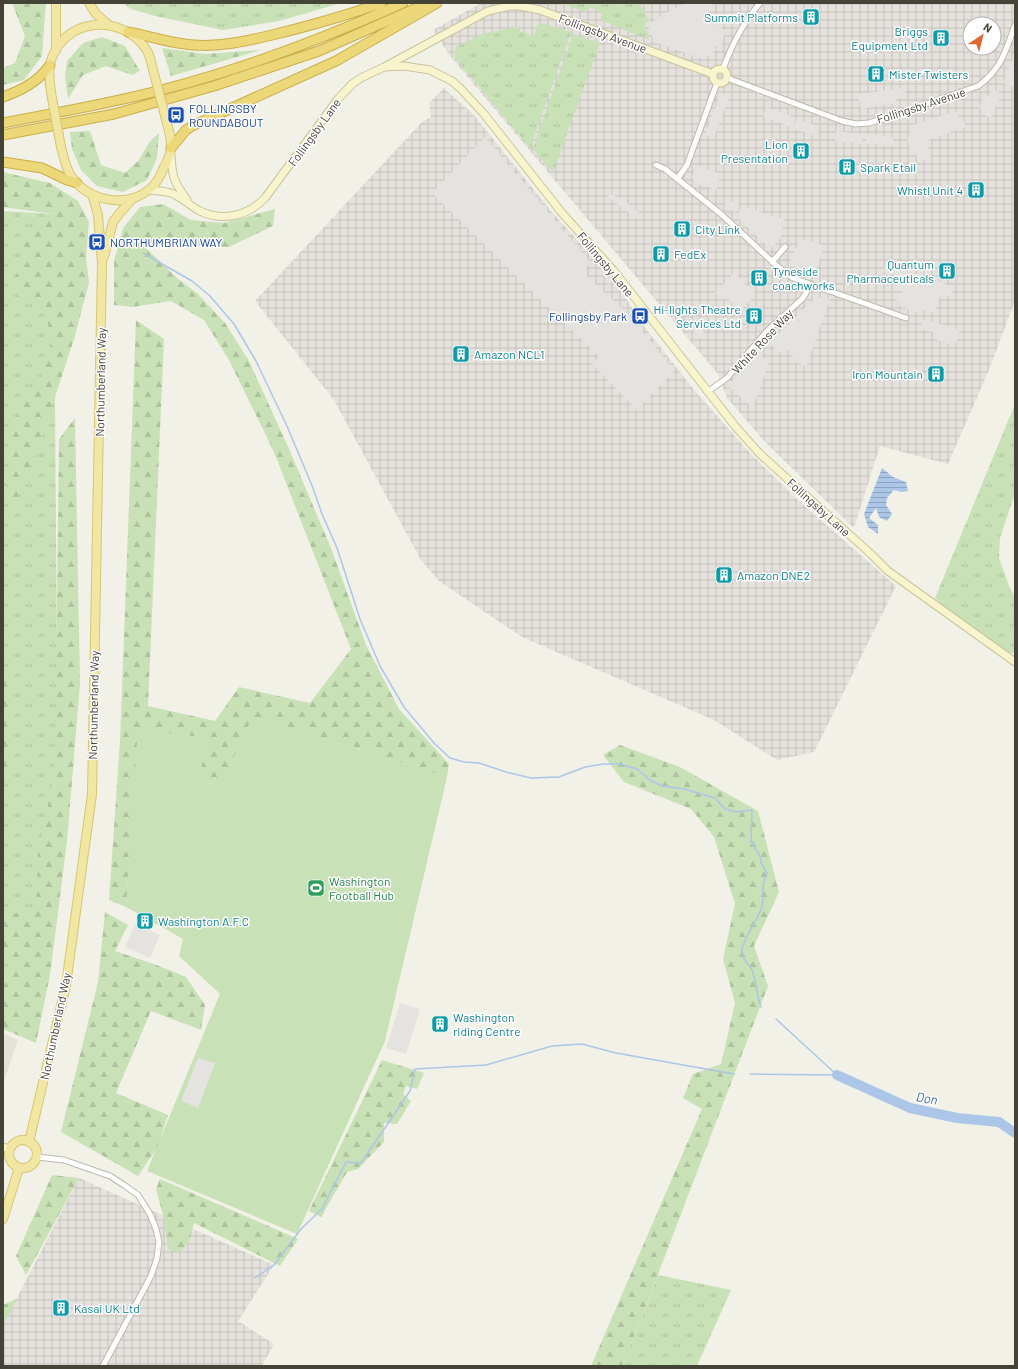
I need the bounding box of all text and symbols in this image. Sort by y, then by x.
building icon: Summit Platforms [801,7,821,27]
place label: Summit Platforms [704,10,798,24]
street label: Follingsby Avenue [557,11,649,55]
north arrow [962,16,1002,56]
text: N [981,20,995,35]
place label: Briggs Equipment Ltd [851,24,928,52]
building icon: Briggs Equipment Ltd [931,28,951,48]
building icon: Mister Twisters [866,64,886,84]
place label: Mister Twisters [889,67,969,81]
street label: Follingsby Avenue [875,84,967,126]
street label: Follingsby Lane [285,95,343,169]
place label: FOLLINGSBY ROUNDABOUT [189,101,264,129]
bus stop icon: FOLLINGSBY ROUNDABOUT [166,105,186,125]
place label: Lion Presentation [721,137,788,165]
building icon: Lion Presentation [791,141,811,161]
building icon: Spark Etail [837,157,857,177]
place label: Spark Etail [860,160,916,174]
building icon: Whistl Unit 4 [966,180,986,200]
place label: Whistl Unit 4 [897,183,963,197]
building icon: City Link [672,219,692,239]
place label: City Link [695,222,740,236]
street label: Follingsby Lane [575,229,637,299]
bus stop icon: NORTHUMBRIAN WAY [87,232,107,252]
place label: NORTHUMBRIAN WAY [110,235,223,249]
building icon: FedEx [651,244,671,264]
place label: FedEx [674,247,707,261]
place label: Quantum Pharmaceuticals [847,257,934,285]
building icon: Quantum Pharmaceuticals [937,261,957,281]
place label: Tyneside coachworks [772,264,835,292]
building icon: Tyneside coachworks [749,268,769,288]
place label: Hi-lights Theatre Services Ltd [653,302,741,330]
bus stop icon: Follingsby Park [630,306,650,326]
street label: White Rose Way [729,306,796,376]
building icon: Hi-lights Theatre Services Ltd [744,306,764,326]
place label: Follingsby Park [549,309,627,323]
street label: Northumberland Way [92,327,108,437]
building icon: Amazon NCL1 [451,344,471,364]
place label: Amazon NCL1 [474,347,545,361]
building icon: Iron Mountain [926,364,946,384]
place label: Iron Mountain [852,367,923,381]
street label: Follingsby Lane [785,475,853,539]
building icon: Amazon DNE2 [714,565,734,585]
place label: Amazon DNE2 [737,568,810,582]
street label: Northumberland Way [85,650,101,760]
place label: Washington Football Hub [329,874,394,902]
sports icon: Washington Football Hub [306,878,326,898]
building icon: Washington A.F.C [135,911,155,931]
place label: Washington A.F.C [158,914,249,928]
street label: Northumberland Way [37,971,73,1081]
place label: Washington riding Centre [453,1010,521,1038]
building icon: Washington riding Centre [430,1014,450,1034]
water label: Don [915,1088,939,1108]
building icon: Kasai UK Ltd [51,1298,71,1318]
place label: Kasai UK Ltd [74,1301,140,1315]

